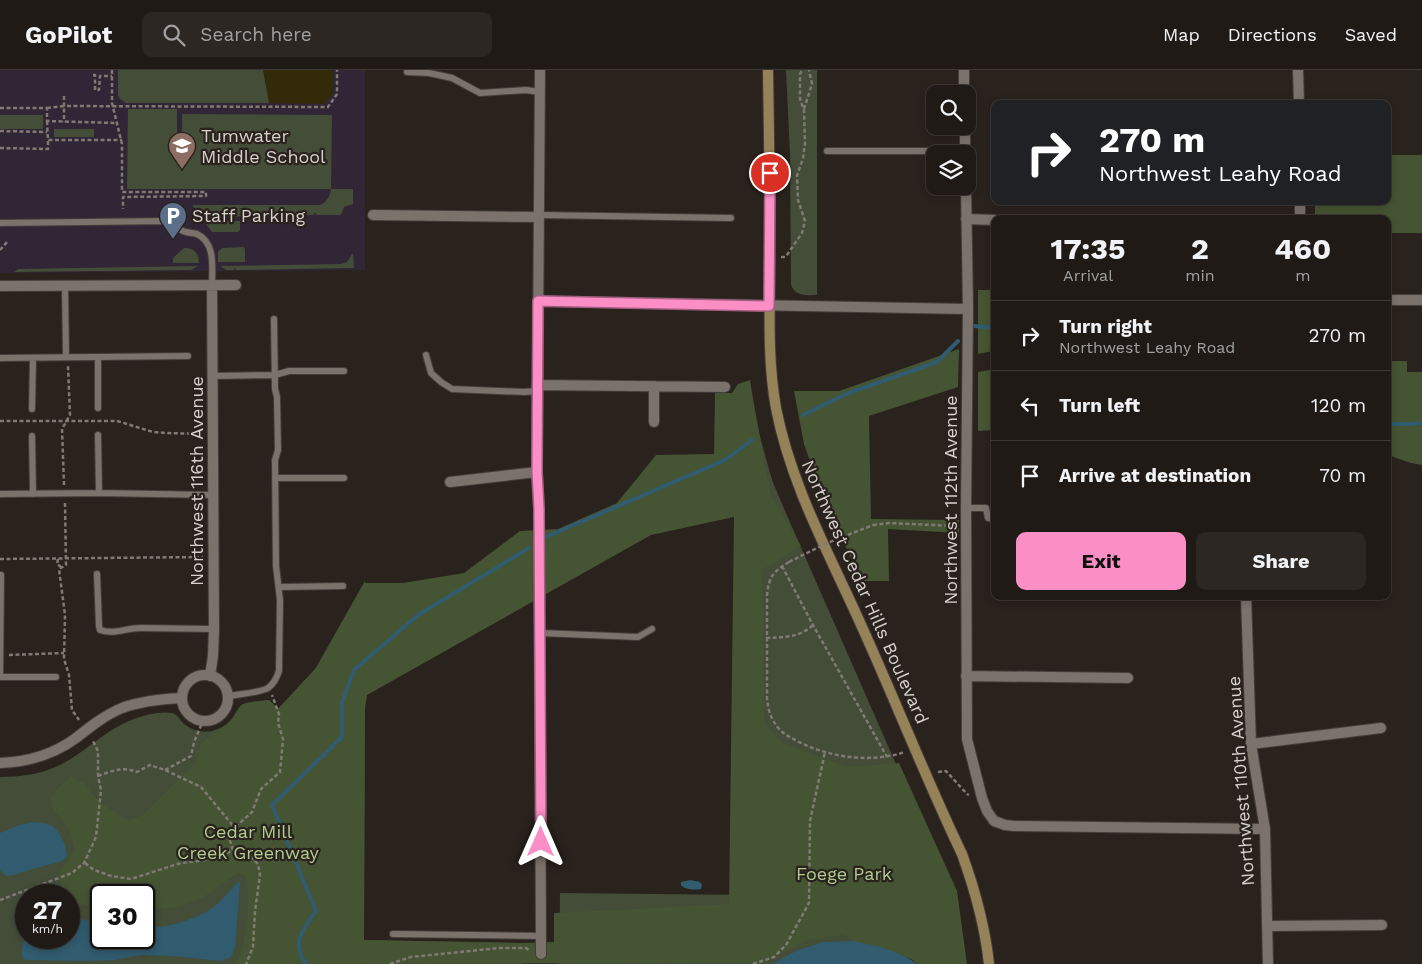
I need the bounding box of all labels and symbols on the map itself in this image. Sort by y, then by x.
place label: Tumwater Middle School [201,125,326,167]
school or university icon: Tumwater Middle School [167,131,197,170]
pin [749,152,791,194]
parking icon: Staff Parking [158,201,188,240]
place label: Staff Parking [192,205,305,226]
street label: Northwest 116th Avenue [186,376,207,586]
street label: Northwest 112th Avenue [940,395,961,605]
street label: Northwest Cedar Hills Boulevard [798,457,933,727]
street label: Northwest 110th Avenue [1223,675,1258,887]
position arrow [514,815,566,867]
park label: Cedar Mill Creek Greenway [177,821,320,863]
park label: Foege Park [796,863,892,884]
speed limit sign: 30 [90,884,155,949]

